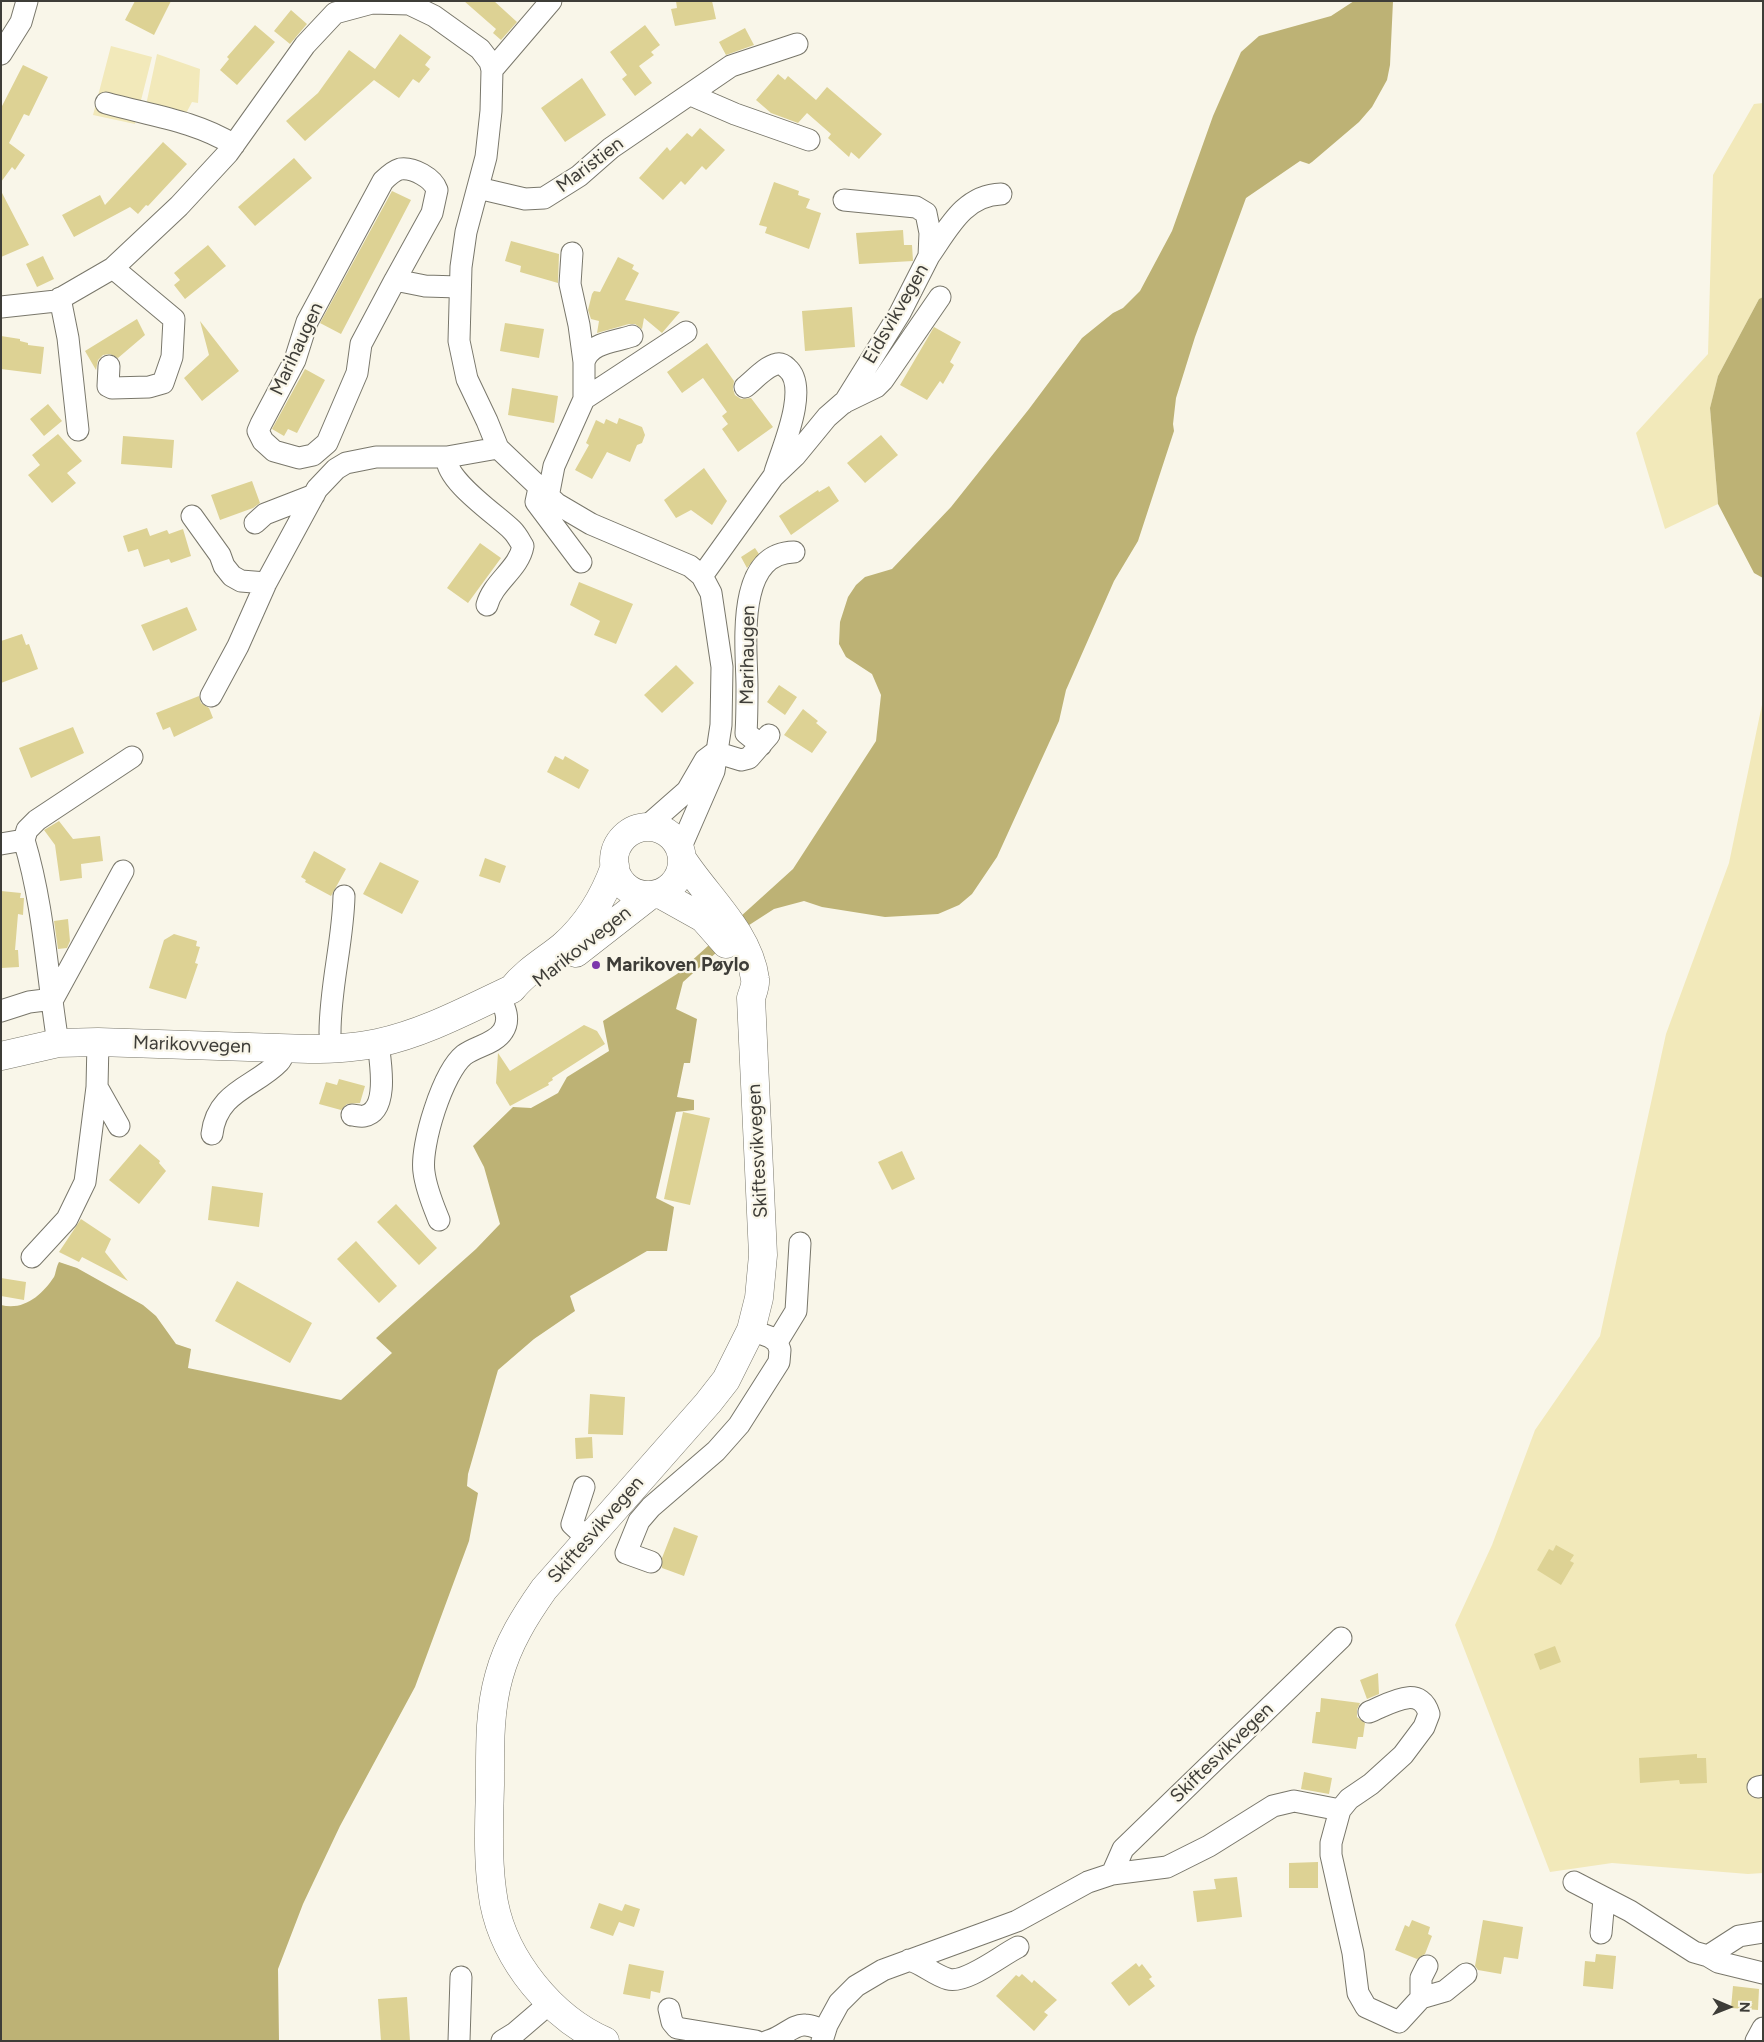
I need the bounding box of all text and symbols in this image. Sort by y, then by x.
street label: Maristien [552,132,628,198]
street label: Eidsvikvegen [858,260,934,368]
street label: Marihaugen [266,299,328,399]
street label: Marihaugen [736,605,760,705]
street label: Marikovvegen [528,902,636,992]
place label: Marikoven Pøylo [606,954,750,976]
marker: Marikoven Pøylo [590,959,602,971]
street label: Marikovvegen [132,1032,252,1058]
street label: Skiftesvikvegen [743,1083,773,1219]
street label: Skiftesvikvegen [543,1472,649,1588]
street label: Skiftesvikvegen [1166,1698,1278,1808]
north arrow [1704,1982,1754,2032]
text: N [1736,2002,1753,2013]

